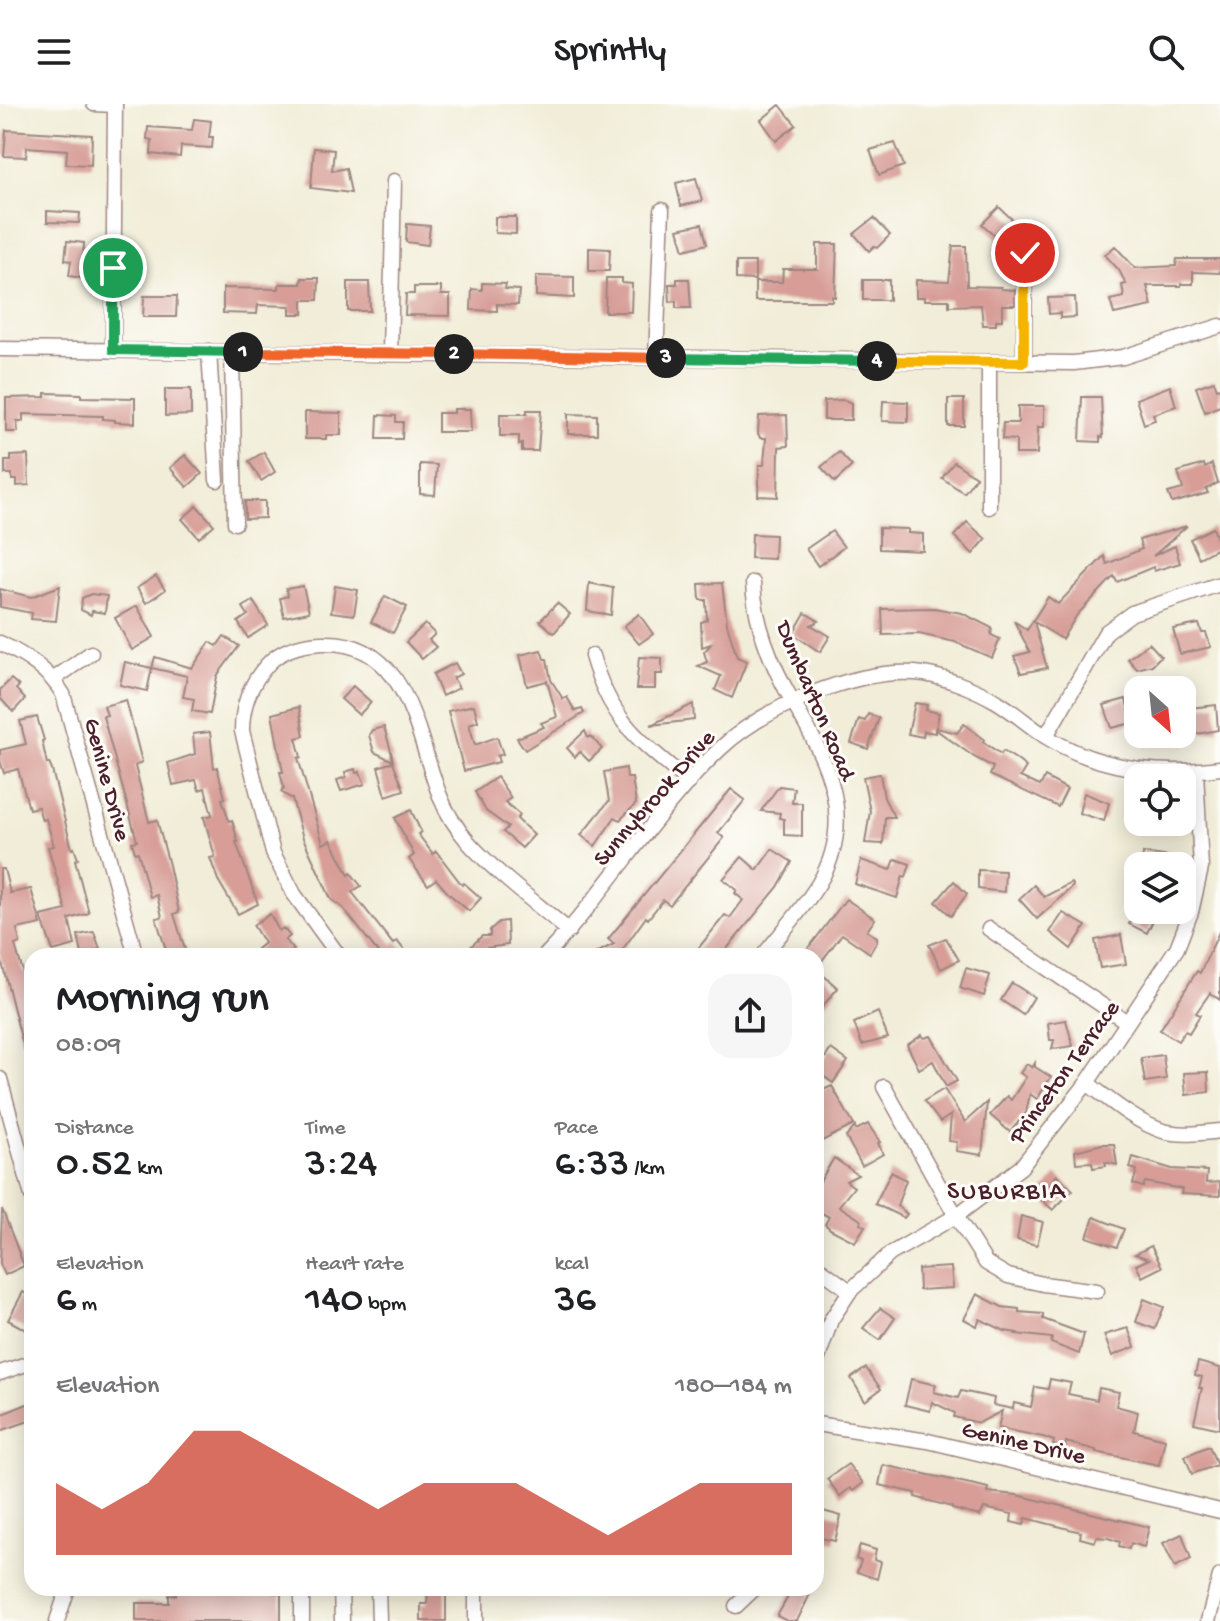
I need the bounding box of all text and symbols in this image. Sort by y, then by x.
icon: menu [32,30,76,74]
icon: search [1144,30,1188,74]
text: Sprintly [554,31,666,74]
pin [991,219,1059,287]
icon: check [1003,231,1047,275]
pin [79,234,147,302]
icon: arrive [91,246,135,290]
pin: 1 [223,332,263,372]
pin: 2 [434,334,474,374]
pin: 3 [646,338,686,378]
text: 1 [239,339,247,365]
text: 2 [449,341,459,367]
pin: 4 [857,341,897,381]
text: 3 [660,345,672,371]
text: 4 [872,348,882,374]
street label: Dumbarton Road [766,616,861,787]
north arrow [1124,676,1196,748]
map controls [1124,676,1196,924]
street label: Genine Drive [75,715,136,845]
street label: Sunnybrook Drive [588,725,723,874]
button: locate [1124,764,1196,836]
button: layers [1124,852,1196,924]
button: share [708,974,792,1058]
text: Morning run [56,975,269,1027]
street label: Princeton Terrace [1003,995,1128,1151]
text: 08:09 [56,1031,121,1062]
text: Distance [56,1116,134,1142]
text: Time [305,1116,346,1142]
text: Pace [555,1116,598,1142]
text: 0.52 [56,1142,132,1189]
text: 3:24 [305,1142,377,1189]
text: 6:33 [555,1142,629,1189]
text: km [132,1156,163,1182]
text: /km [629,1156,665,1182]
district label: SUBURBIA [947,1178,1067,1209]
text: Elevation [56,1252,143,1278]
text: Heart rate [305,1252,404,1278]
text: kcal [555,1252,589,1278]
text: 6 [56,1278,76,1325]
text: 140 [305,1278,363,1325]
text: 36 [555,1278,596,1325]
text: m [76,1292,97,1318]
text: bpm [363,1292,406,1318]
text: Elevation [56,1372,159,1403]
text: 180–184 m [675,1372,792,1403]
street label: Genine Drive [959,1416,1088,1473]

